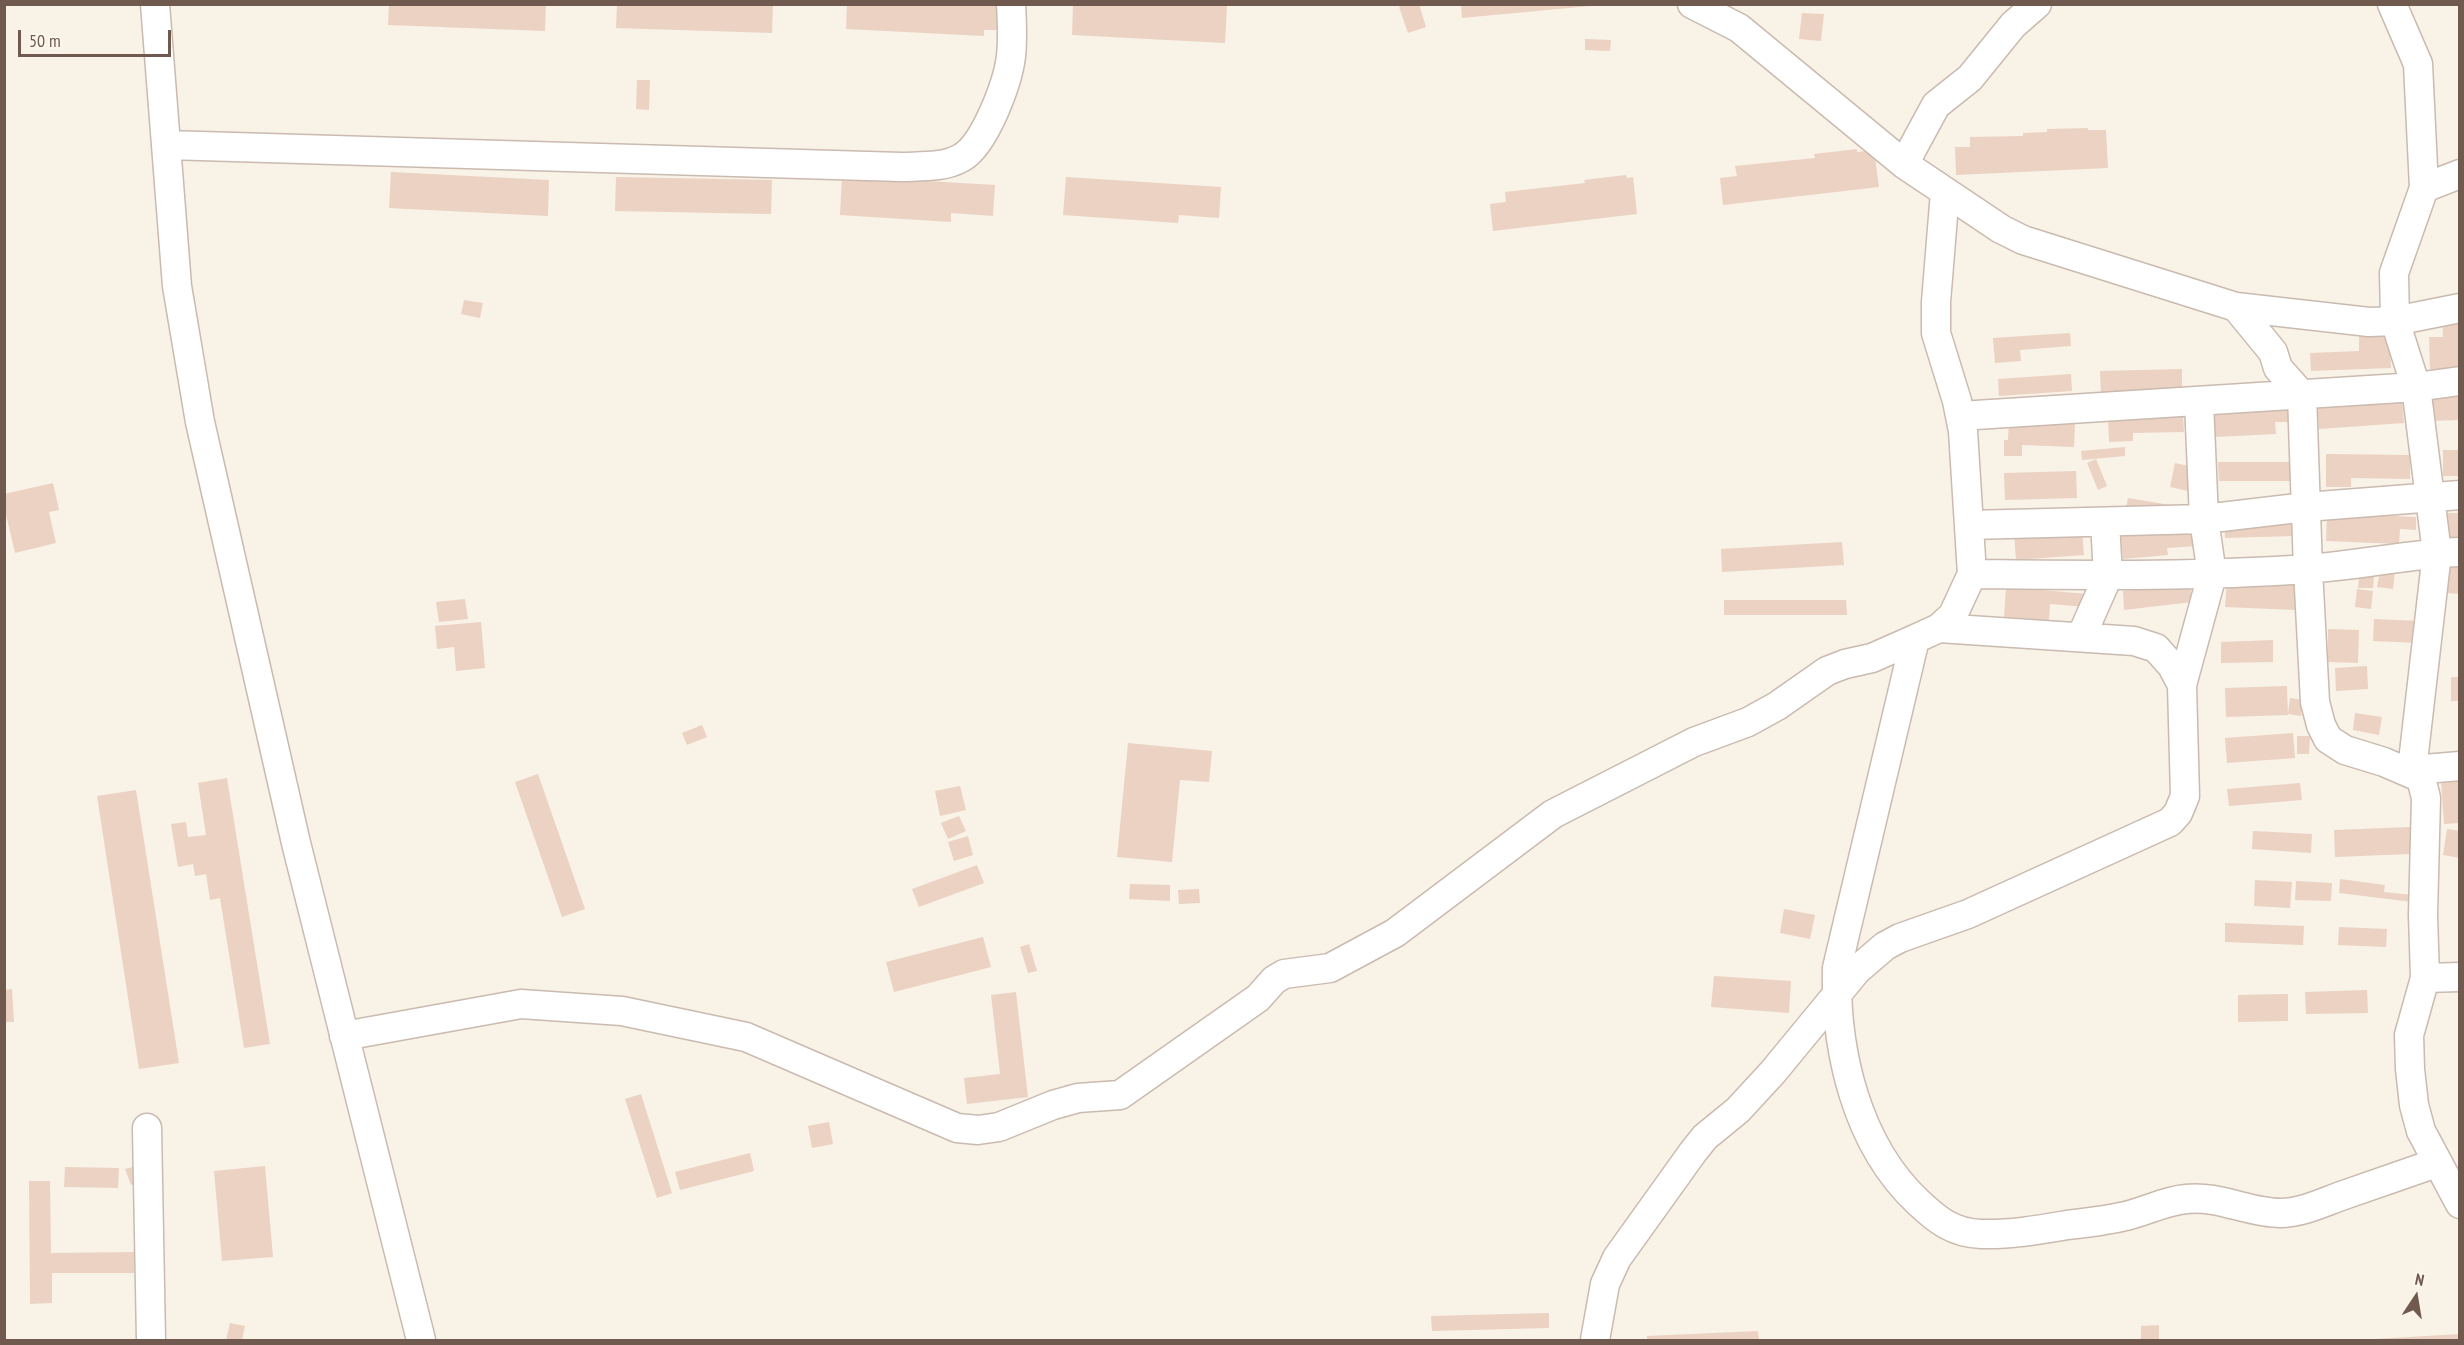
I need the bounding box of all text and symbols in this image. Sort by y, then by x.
scale bar [21,18,174,56]
text: 50 m [29,29,61,52]
north arrow [2386,1267,2446,1327]
text: N [2413,1269,2426,1290]

